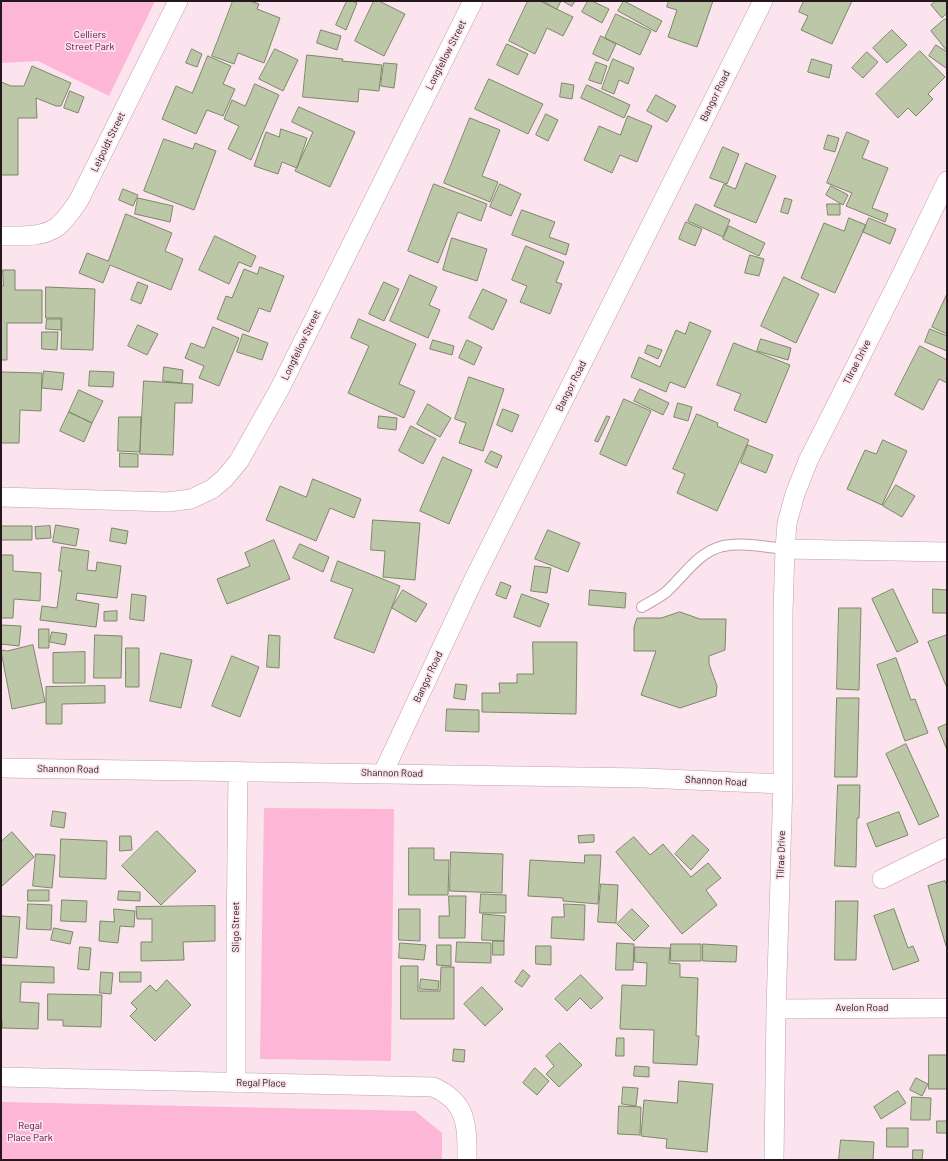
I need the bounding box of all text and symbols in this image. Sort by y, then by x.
street label: Longfellow Street [423,18,469,92]
park label: Celliers Street Park [66,29,114,52]
street label: Bangor Road [697,69,733,123]
street label: Leipoldt Street [88,110,128,174]
street label: Longfellow Street [279,308,323,382]
street label: Tilrae Drive [841,338,873,386]
street label: Bangor Road [553,359,589,413]
street label: Bangor Road [411,649,445,705]
street label: Shannon Road [37,762,99,776]
street label: Shannon Road [361,766,423,780]
street label: Shannon Road [685,773,747,789]
street label: Tilrae Drive [774,830,788,880]
street label: Sligo Street [230,902,242,952]
street label: Avelon Road [836,1002,888,1014]
street label: Regal Place [236,1077,286,1089]
park label: Regal Place Park [7,1120,53,1144]

